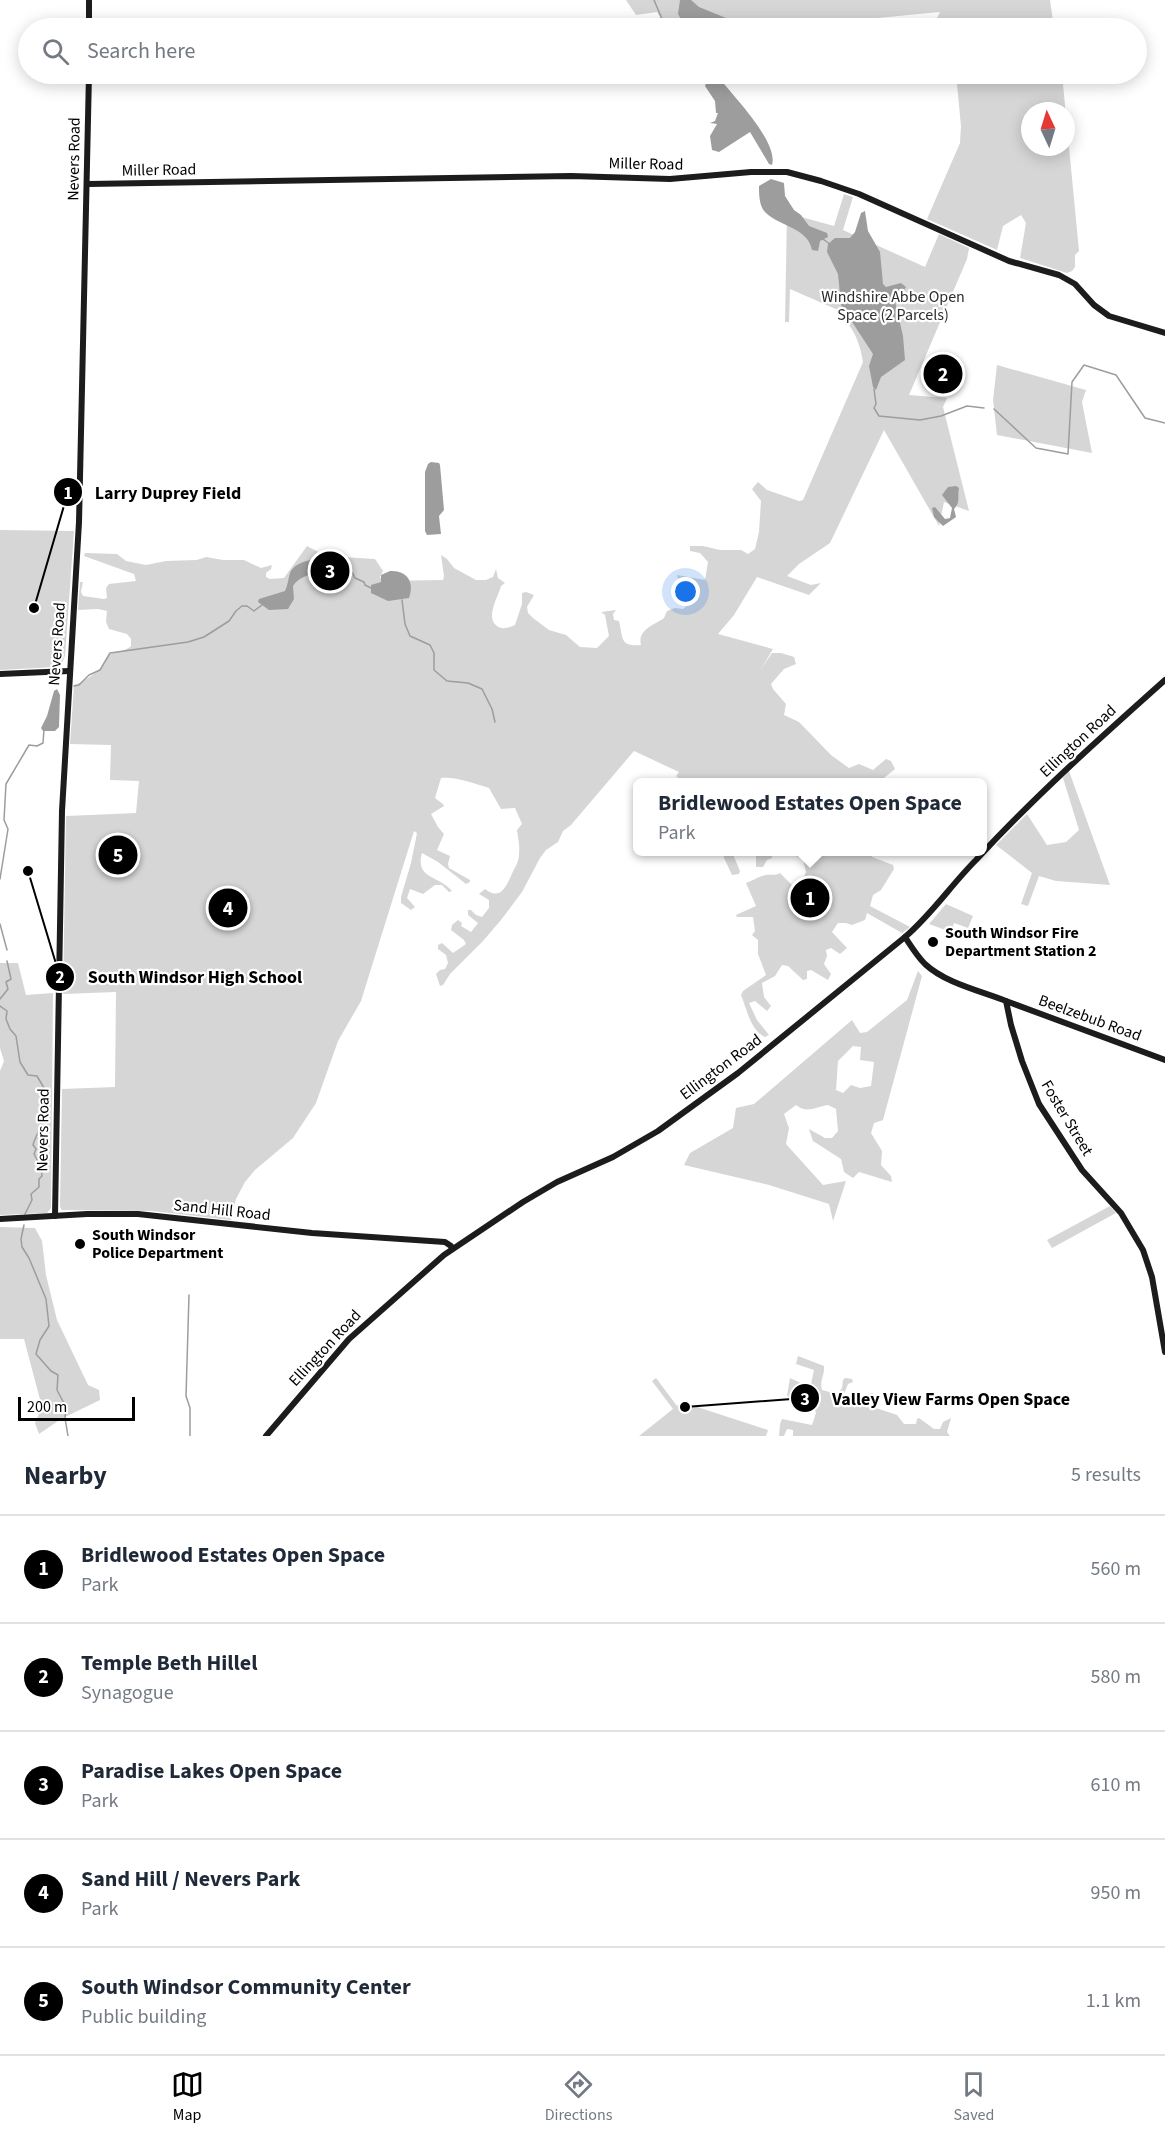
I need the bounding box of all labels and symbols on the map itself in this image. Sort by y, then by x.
north arrow [1021,102,1075,156]
street label: Nevers Road [62,117,86,201]
street label: Miller Road [608,152,684,176]
street label: Miller Road [121,158,197,182]
park label: Windshire Abbe Open Space (2 Parcels) [821,286,965,326]
pin: 2 [924,352,962,397]
callout: Larry Duprey Field [53,474,254,510]
text: 1 [63,481,73,506]
text: Larry Duprey Field [95,481,241,506]
pin: 3 [310,548,350,594]
your location [671,577,700,606]
street label: Nevers Road [43,602,71,686]
street label: Ellington Road [1035,700,1121,782]
pin: 5 [98,832,138,878]
pin: 1 [790,876,830,920]
pin: 4 [208,886,248,930]
place label: South Windsor Fire Department Station 2 [945,922,1096,962]
marker: South Windsor Fire Department Station 2 [926,935,940,949]
callout: South Windsor High School [45,959,314,995]
text: 2 [55,965,65,990]
text: South Windsor High School [88,965,302,990]
street label: Beelzebub Road [1036,989,1144,1047]
street label: Ellington Road [675,1029,767,1105]
street label: Foster Street [1036,1076,1099,1160]
street label: Nevers Road [31,1088,55,1172]
street label: Sand Hill Road [172,1194,272,1226]
place label: South Windsor Police Department [92,1224,223,1264]
marker: South Windsor Police Department [73,1237,87,1251]
street label: Ellington Road [284,1305,366,1391]
callout: Valley View Farms Open Space [790,1380,1082,1416]
text: 3 [800,1387,810,1412]
text: Valley View Farms Open Space [831,1387,1070,1412]
scale bar [18,1394,135,1422]

